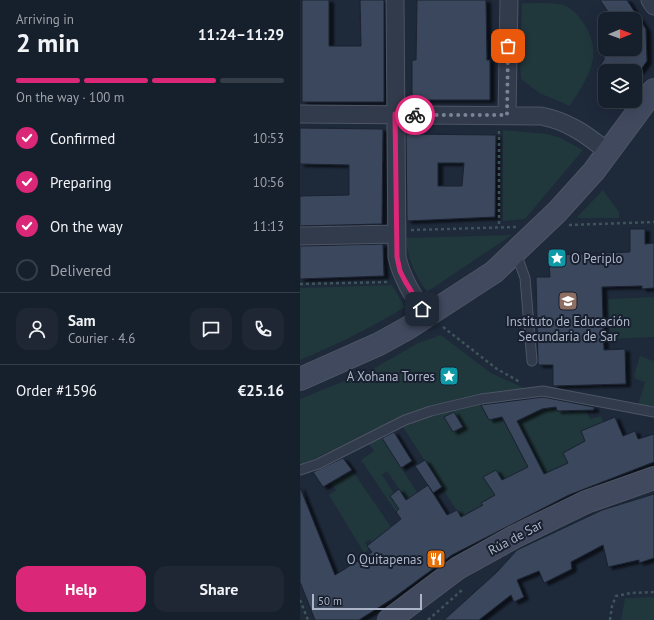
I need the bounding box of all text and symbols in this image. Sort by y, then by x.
text: Arriving in [16,11,74,28]
north arrow [598,12,642,56]
map controls [598,12,642,108]
text: 11:24–11:29 [198,25,284,44]
text: 2 min [16,26,79,59]
pin [491,29,525,63]
icon: bag [497,35,519,57]
button: layers [598,64,642,108]
text: On the way · 100 m [16,89,124,106]
courier [395,95,435,135]
icon: bike [404,104,426,126]
icon: check [16,127,38,149]
text: Confirmed [50,129,115,148]
text: 10:53 [253,130,284,147]
icon: check [16,171,38,193]
text: Preparing [50,173,112,192]
text: 10:56 [253,174,284,191]
icon: check [16,215,38,237]
text: On the way [50,217,123,236]
text: 11:13 [253,218,284,235]
place icon: O Periplo [546,247,568,269]
place label: O Periplo [571,250,622,267]
text: Delivered [50,261,111,280]
school or university icon: Instituto de Educación Secundaria de Sar [557,290,579,312]
pin [405,292,439,326]
icon: home [411,298,433,320]
button: person [16,308,58,350]
button: chat [190,308,232,350]
button: phone [242,308,284,350]
text: Sam [68,311,95,330]
place label: Instituto de Educación Secundaria de Sar [506,313,630,345]
text: Courier · 4.6 [68,330,135,347]
place icon: A Xohana Torres [438,365,460,387]
place label: A Xohana Torres [347,368,435,385]
text: Order #1596 [16,381,97,400]
text: €25.16 [238,381,284,400]
street label: Rúa de Sar [485,516,546,559]
restaurant icon: O Quitapenas [425,548,447,570]
place label: O Quitapenas [347,551,422,568]
button: Help [16,566,146,612]
button: Share [154,566,284,612]
scale bar [312,592,422,611]
text: 50 m [318,594,342,608]

